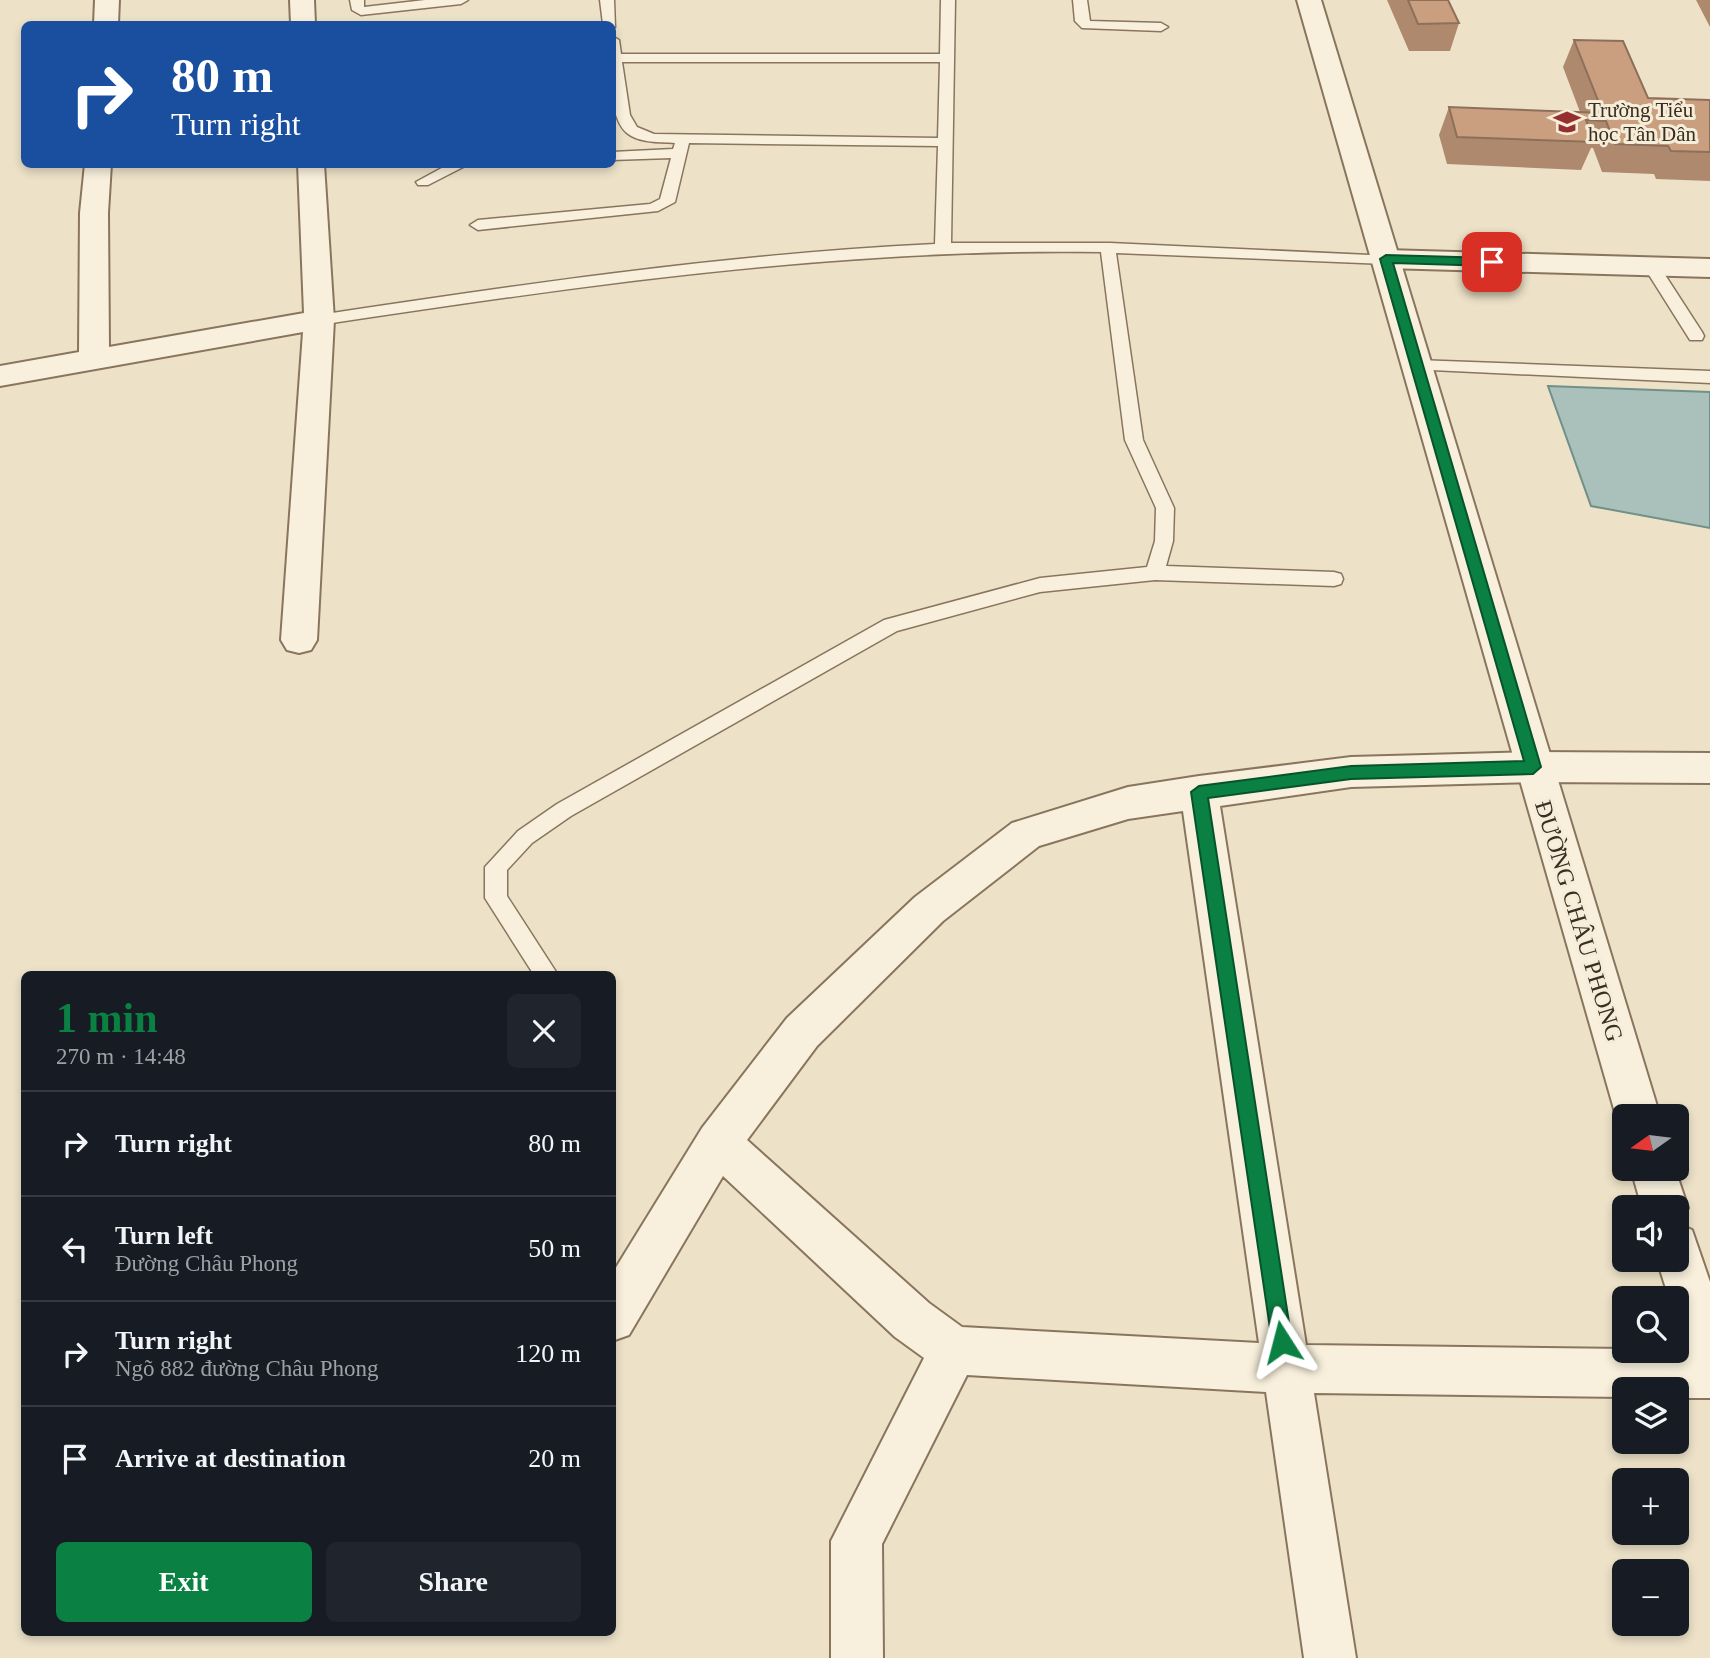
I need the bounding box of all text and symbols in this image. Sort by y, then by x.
text: 80 m [171,48,273,103]
icon: right [56,49,147,140]
place label: Trường Tiểu học Tân Dân [1588,98,1697,146]
text: Turn right [171,106,301,142]
school or university icon: Trường Tiểu học Tân Dân [1552,107,1582,137]
pin [1462,232,1522,292]
icon: arrive [1473,243,1511,281]
street label: ĐƯỜNG CHÂU PHONG [1530,797,1628,1045]
button: close [507,994,581,1068]
text: 1 min [56,995,158,1041]
text: 270 m · 14:48 [56,1044,186,1069]
north arrow [1612,1104,1689,1181]
map controls [1612,1104,1689,1636]
icon: right [56,1125,94,1163]
text: Turn right [115,1129,232,1158]
text: 80 m [528,1129,581,1158]
button: sound [1612,1195,1689,1272]
text: Turn left [115,1221,213,1250]
icon: left [56,1230,94,1268]
text: 50 m [528,1234,581,1263]
text: Đường Châu Phong [115,1251,298,1276]
button: search [1612,1286,1689,1363]
position arrow [1245,1305,1319,1379]
text: Turn right [115,1326,232,1355]
icon: right [56,1335,94,1373]
text: 120 m [515,1339,581,1368]
text: Ngõ 882 đường Châu Phong [115,1356,379,1381]
button: layers [1612,1377,1689,1454]
icon: arrive [56,1440,94,1478]
text: Arrive at destination [115,1444,346,1473]
text: 20 m [528,1444,581,1473]
button: + [1612,1468,1689,1545]
button: Exit [56,1542,312,1622]
button: Share [326,1542,581,1622]
button: − [1612,1559,1689,1636]

